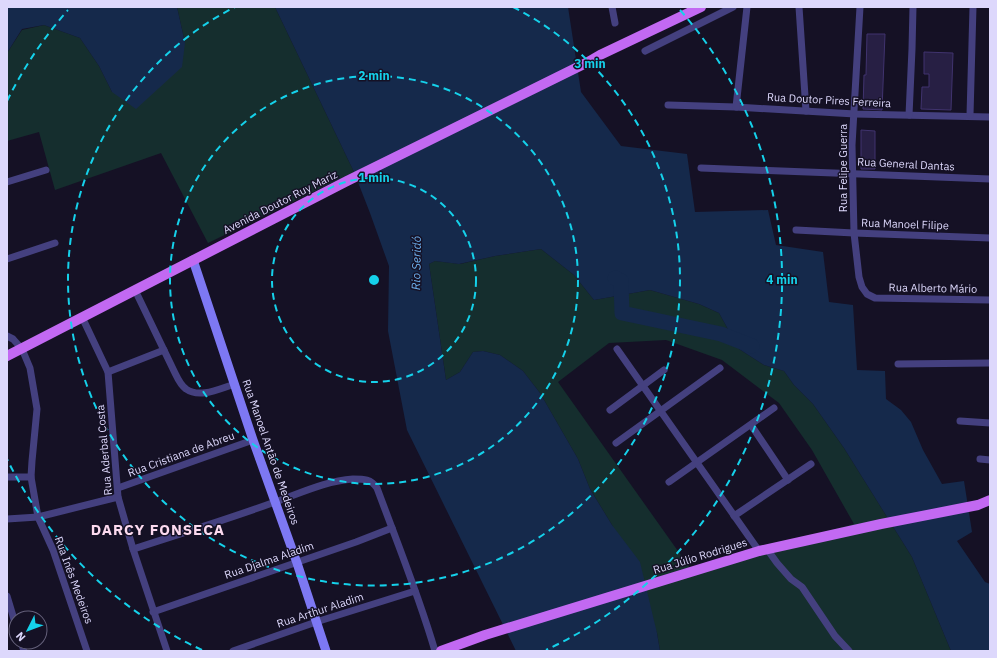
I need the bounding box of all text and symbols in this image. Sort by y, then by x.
text: 3 min [574,56,606,71]
text: 2 min [358,68,390,83]
street label: Rua Doutor Pires Ferreira [767,90,891,110]
street label: Rua Felipe Guerra [836,124,850,212]
street label: Rua General Dantas [857,154,955,174]
street label: Avenida Doutor Ruy Mariz [220,167,340,237]
text: 1 min [358,170,390,185]
street label: Rua Manoel Filipe [861,215,949,233]
water label: Rio Seridó [408,235,424,290]
text: 4 min [766,272,798,287]
centre of rings [367,273,381,287]
street label: Rua Alberto Mário [889,280,977,296]
street label: Rua Manoel Antão de Medeiros [239,377,303,527]
street label: Rua Aderbal Costa [93,404,115,496]
street label: Rua Cristiana de Abreu [126,428,236,480]
district label: DARCY FONSECA [91,520,225,539]
street label: Rua Inês Medeiros [52,534,96,626]
street label: Rua Júlio Rodrigues [651,535,749,577]
street label: Rua Djalma Aladim [223,538,315,582]
street label: Rua Arthur Aladim [275,589,365,631]
north arrow [8,610,48,650]
text: N [13,629,28,644]

